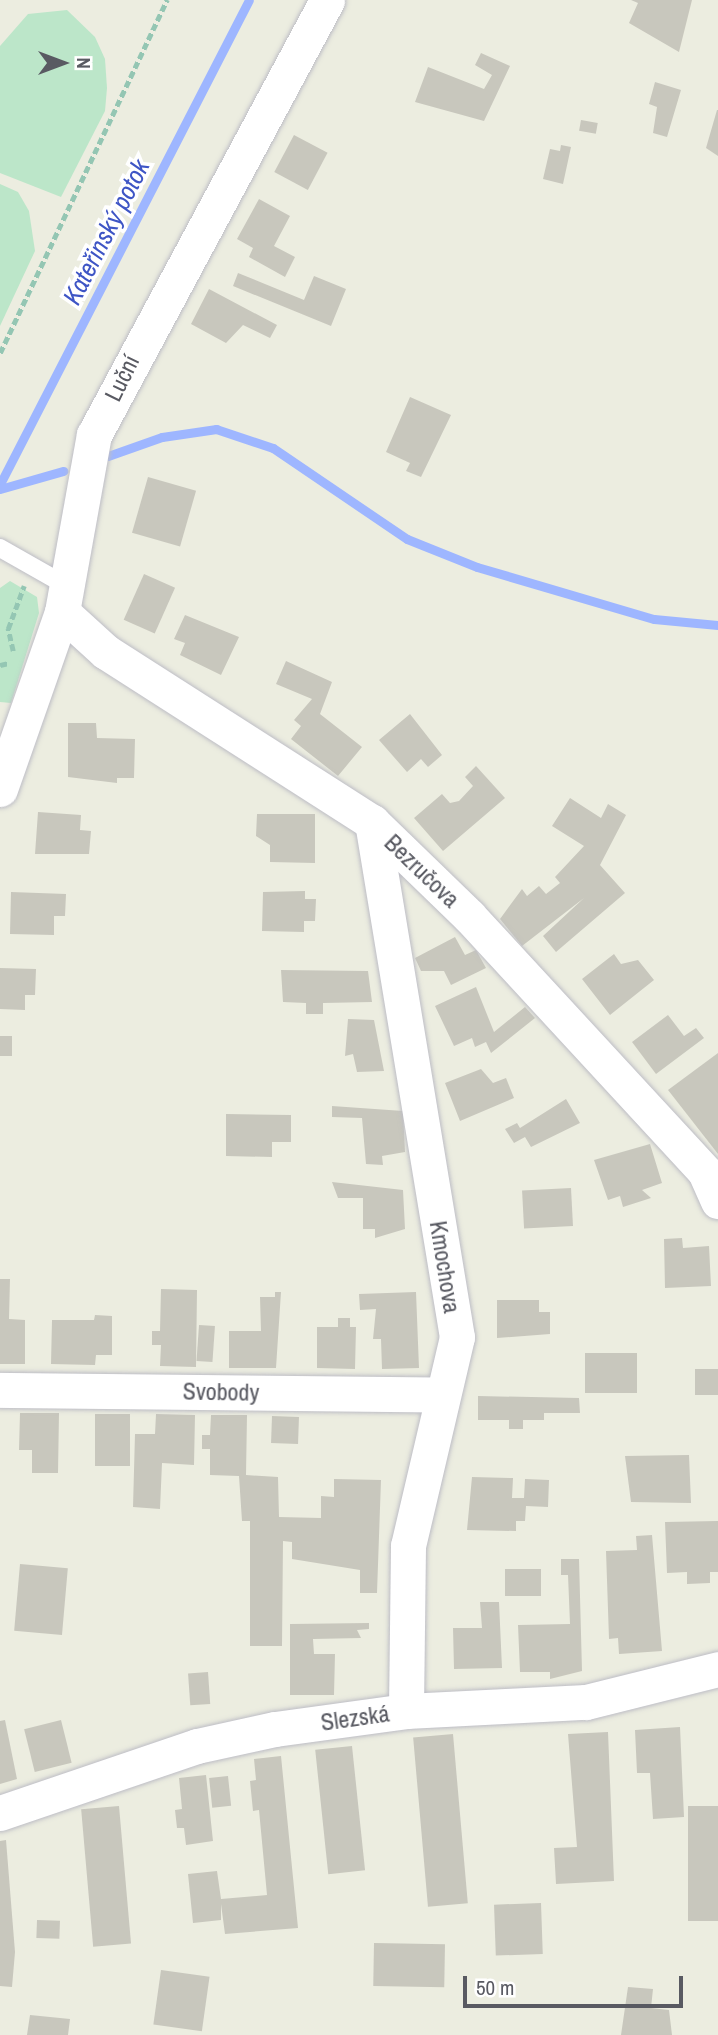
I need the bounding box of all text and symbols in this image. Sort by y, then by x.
north arrow [28,28,98,98]
text: N [71,57,97,69]
water label: Kateřinský potok [56,154,156,310]
street label: Luční [99,350,145,406]
street label: Bezručova [379,828,465,914]
street label: Kmochova [424,1219,466,1315]
street label: Svobody [182,1377,260,1407]
street label: Slezská [319,1699,391,1737]
scale bar [466,1962,686,2006]
text: 50 m [476,1973,514,2002]

